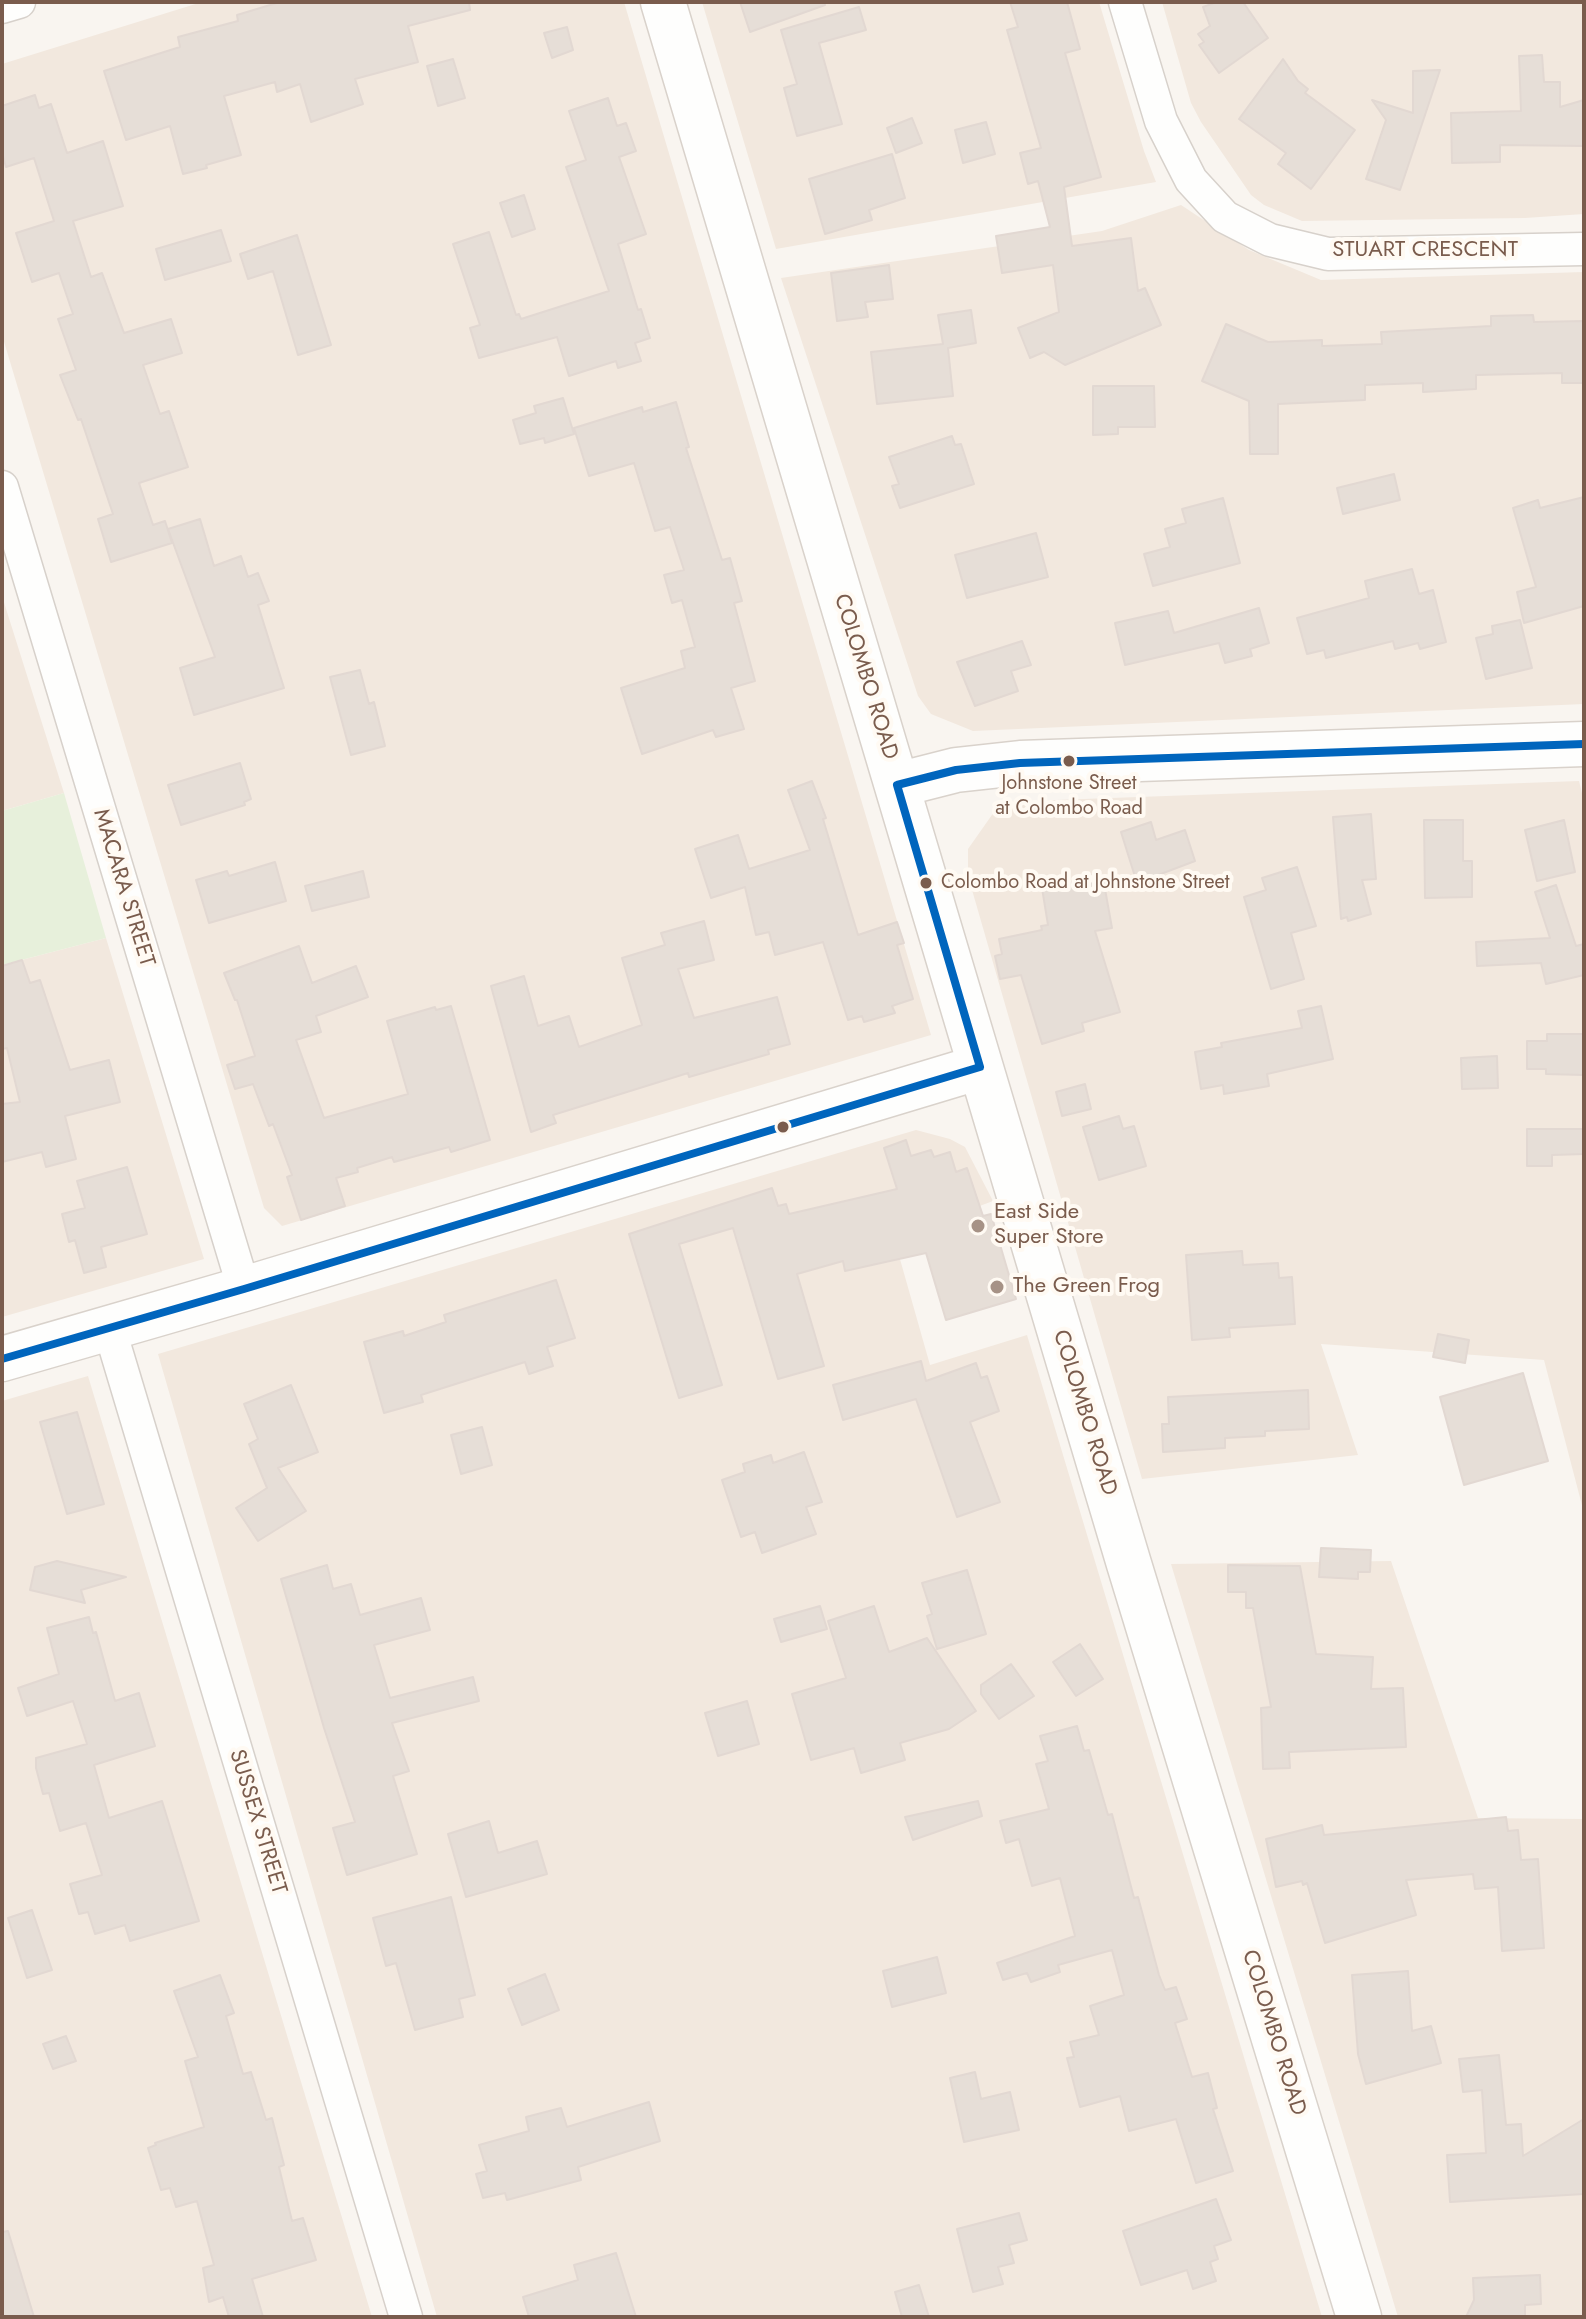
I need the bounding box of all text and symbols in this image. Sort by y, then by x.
street label: STUART CRESCENT [1332,238,1518,264]
street label: COLOMBO ROAD [827,591,903,763]
marker: Johnstone Street at Colombo Road [1061,753,1077,769]
place label: Johnstone Street at Colombo Road [995,772,1143,819]
street label: MACARA STREET [86,806,160,970]
place label: Colombo Road at Johnstone Street [941,871,1230,895]
marker: Colombo Road at Johnstone Street [918,875,934,891]
unlabelled marker [775,1119,791,1135]
place label: East Side Super Store [994,1200,1104,1252]
marker: East Side Super Store [969,1217,987,1235]
place label: The Green Frog [1013,1274,1160,1300]
marker: The Green Frog [988,1278,1006,1296]
street label: COLOMBO ROAD [1046,1327,1122,1499]
street label: SUSSEX STREET [222,1746,292,1898]
street label: COLOMBO ROAD [1235,1947,1311,2119]

